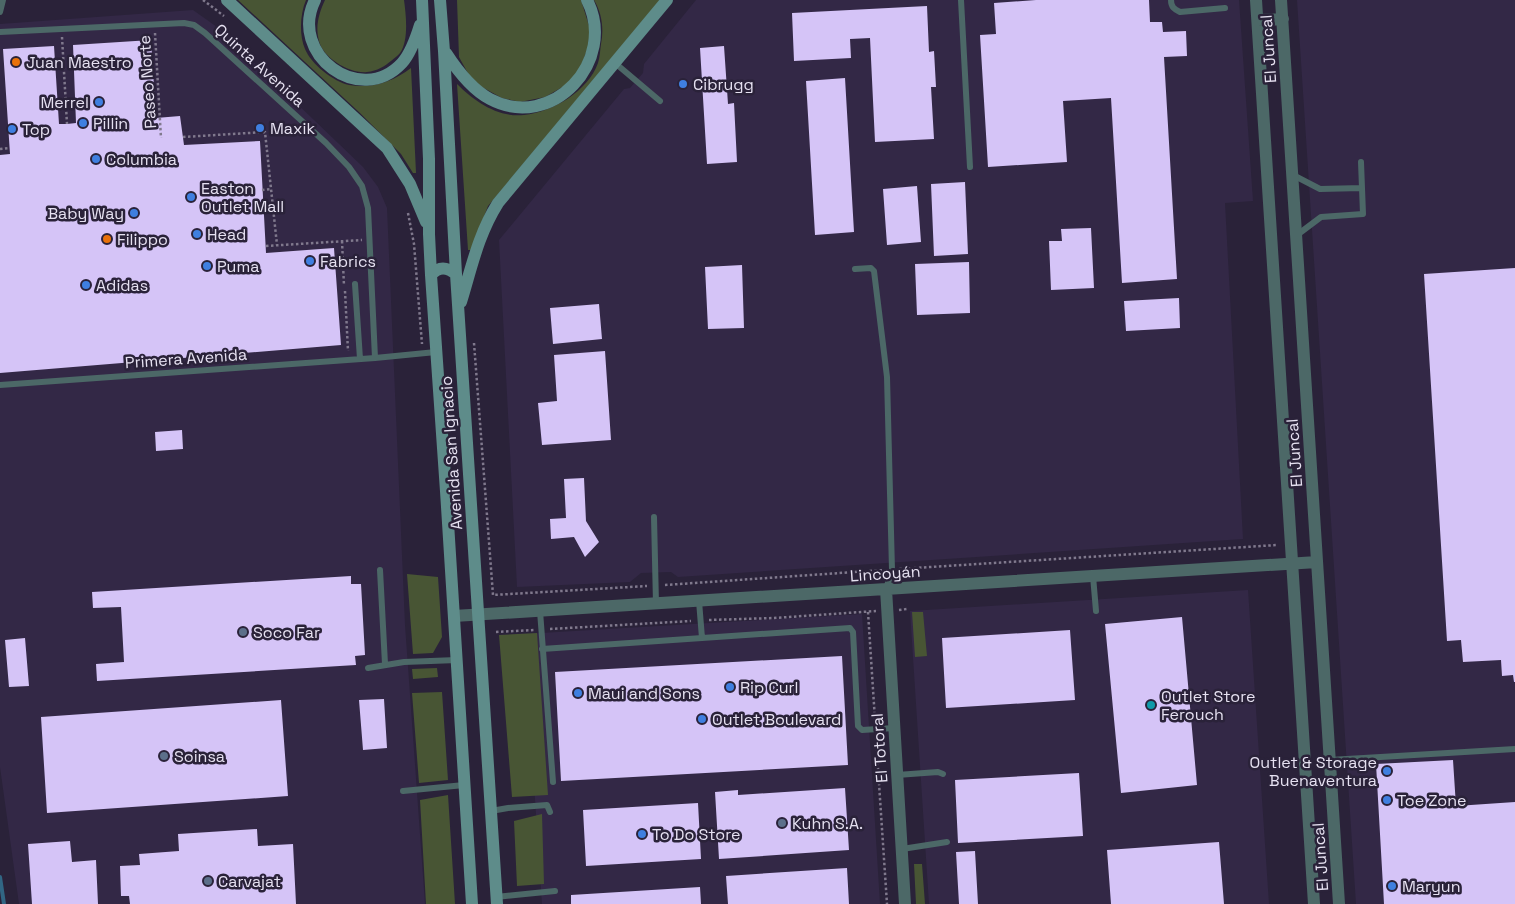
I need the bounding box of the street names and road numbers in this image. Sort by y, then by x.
street label: El Juncal [1256,14,1281,84]
street label: Quinta Avenida [210,19,310,112]
street label: Paseo Norte [134,35,161,129]
street label: Primera Avenida [124,344,248,373]
street label: Avenida San Ignacio [436,375,467,531]
street label: El Juncal [1282,418,1307,488]
street label: Lincoyán [849,561,921,586]
street label: El Totoral [867,712,892,784]
street label: El Juncal [1308,822,1333,892]

